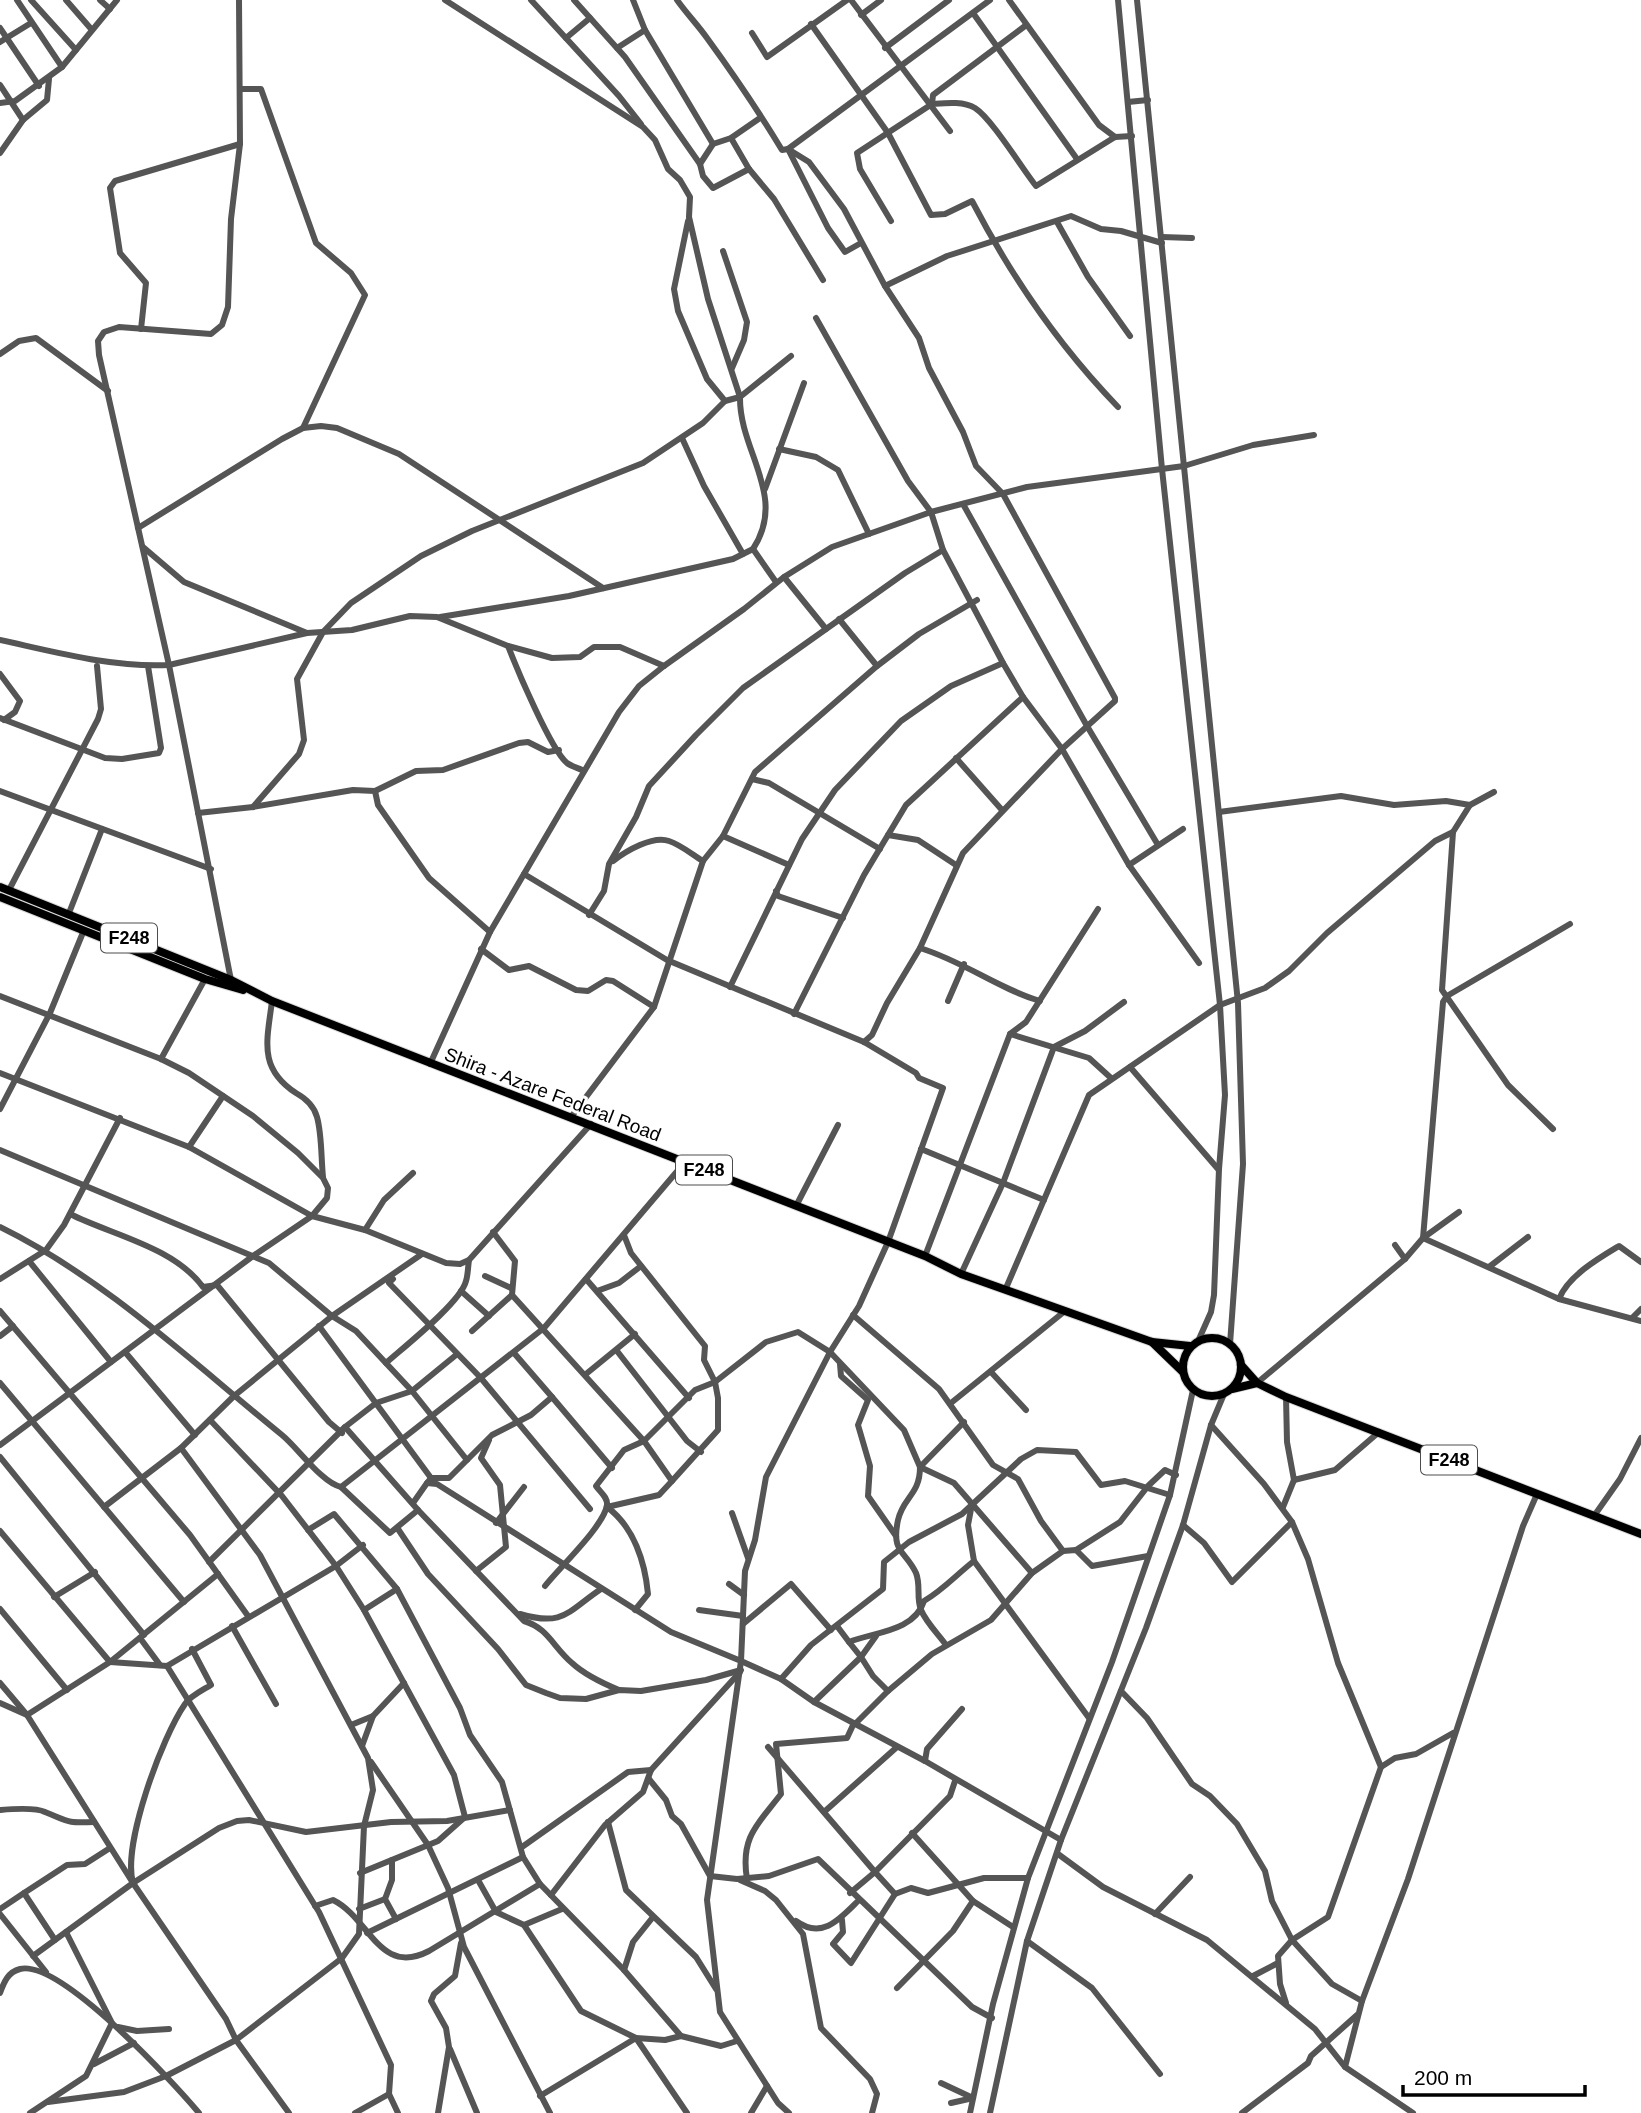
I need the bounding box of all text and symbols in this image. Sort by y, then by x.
road number: F248 [101,923,157,953]
street label: Shira - Azare Federal Road [442,1043,664,1146]
road number: F248 [676,1156,732,1184]
road number: F248 [1421,1446,1477,1475]
scale bar [1403,2054,1585,2098]
text: 200 m [1414,2066,1472,2089]

